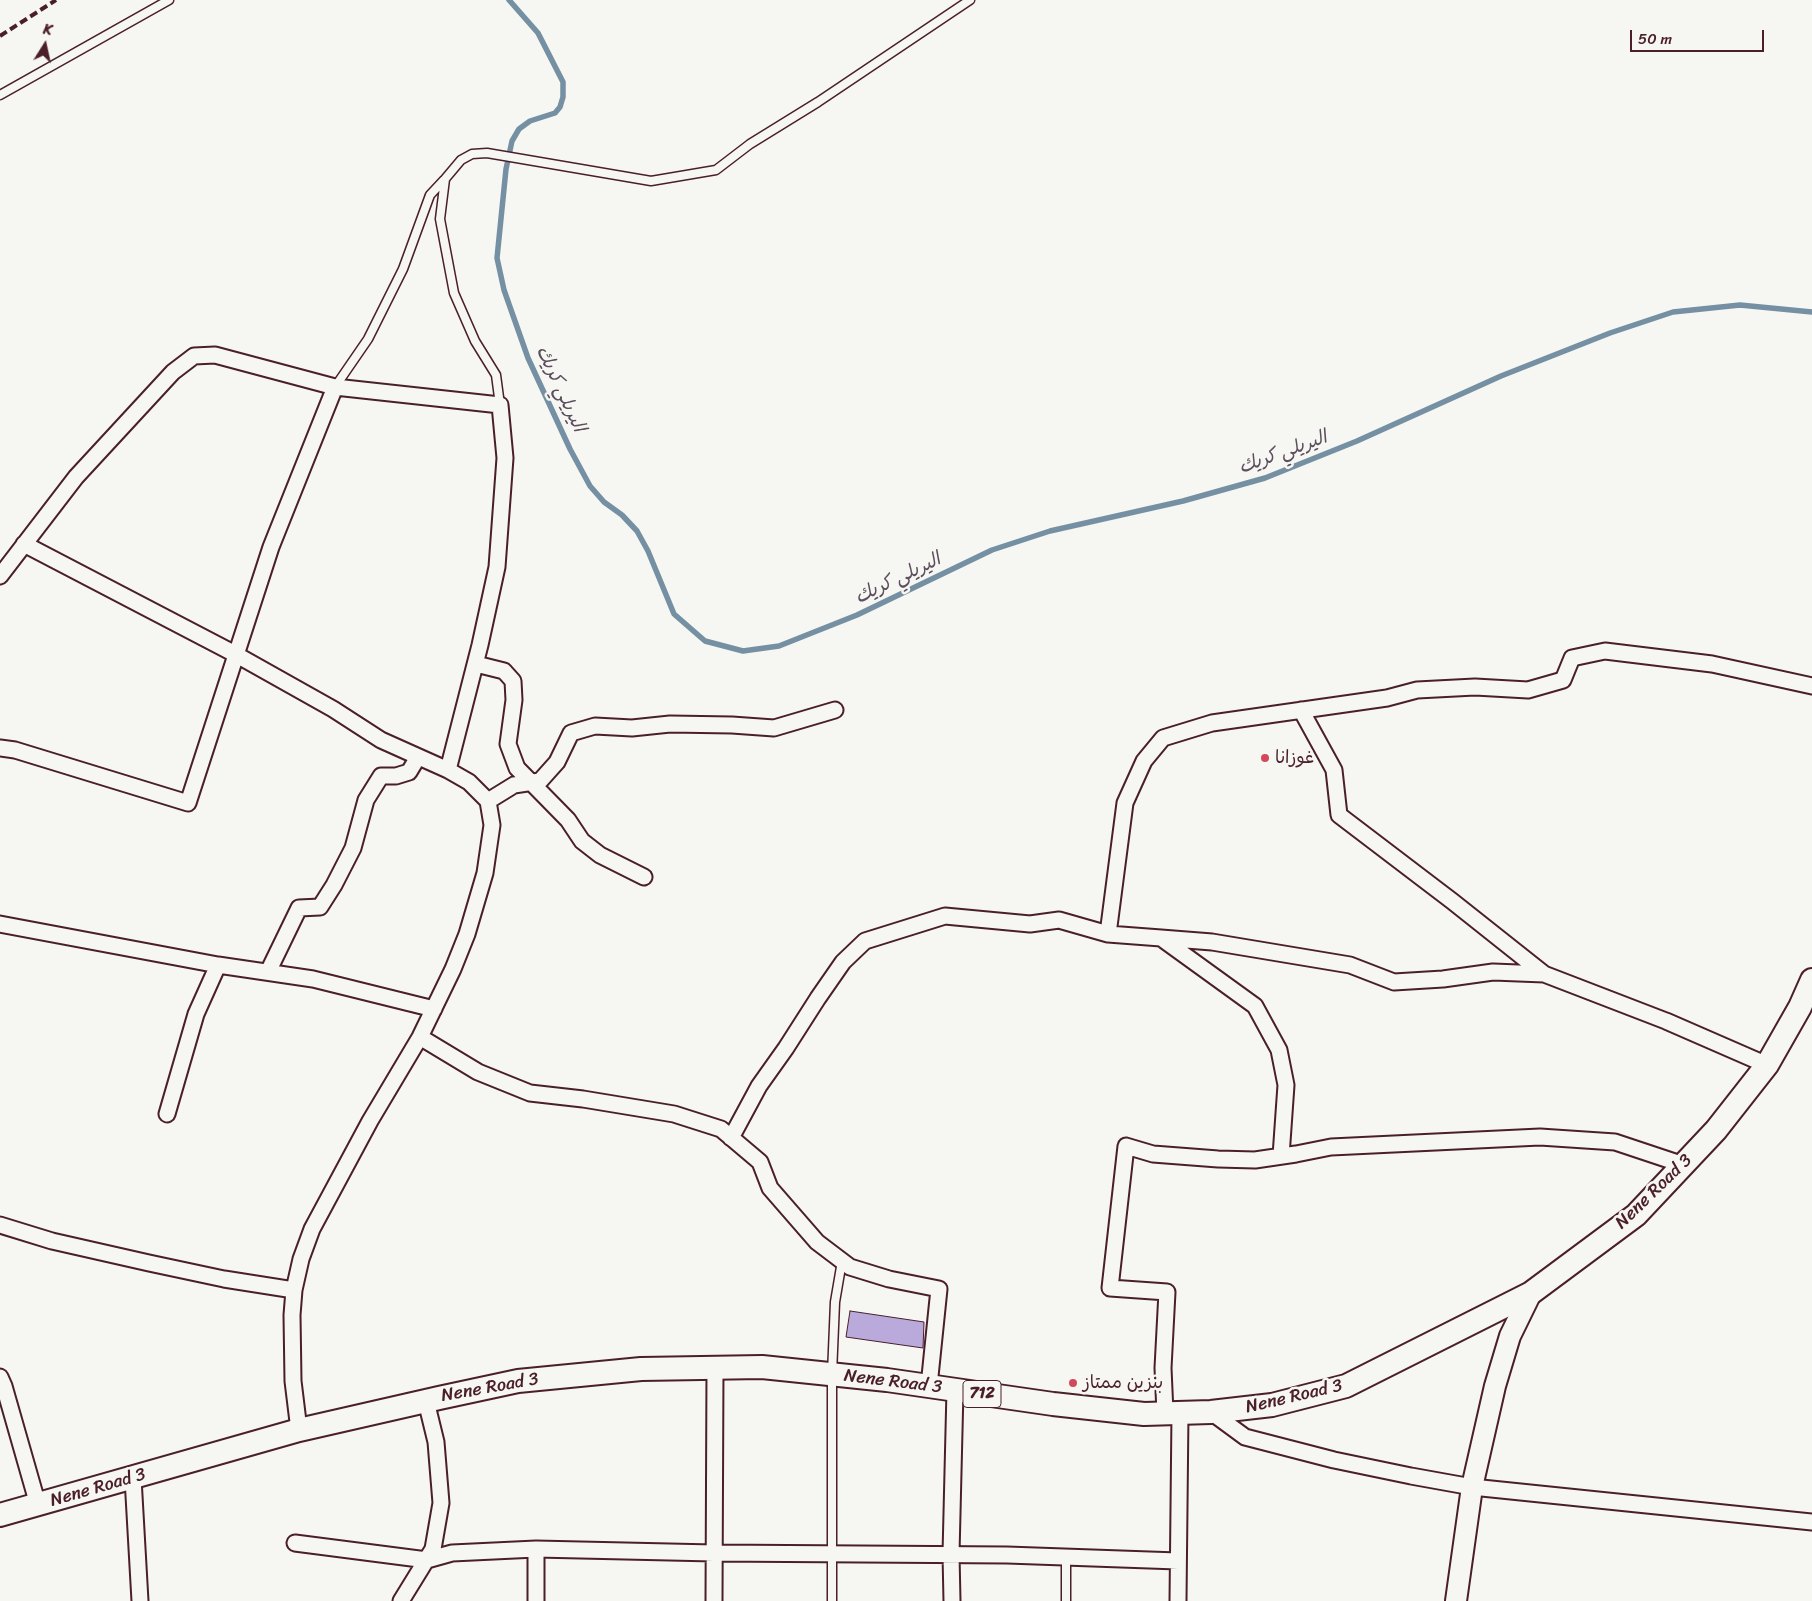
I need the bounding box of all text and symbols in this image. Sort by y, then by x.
text: K [41,17,54,43]
north arrow [20,20,70,70]
scale bar [1632,20,1766,52]
text: 50 m [1638,26,1672,52]
water label: اليريلي كريك [530,342,590,436]
water label: اليريلي كريك [1236,426,1330,480]
water label: اليريلي كريك [851,549,945,609]
place label: غوزانا [1275,747,1314,769]
marker: غوزانا [1259,752,1271,764]
street label: Nene Road 3 [1611,1150,1697,1234]
street label: Nene Road 3 [843,1365,943,1399]
street label: Nene Road 3 [440,1369,540,1407]
place label: بنزين ممتاز [1083,1372,1163,1394]
street label: Nene Road 3 [1244,1375,1344,1419]
marker: بنزين ممتاز [1067,1377,1079,1389]
road number: 712 [963,1380,1001,1408]
street label: Nene Road 3 [48,1464,148,1512]

